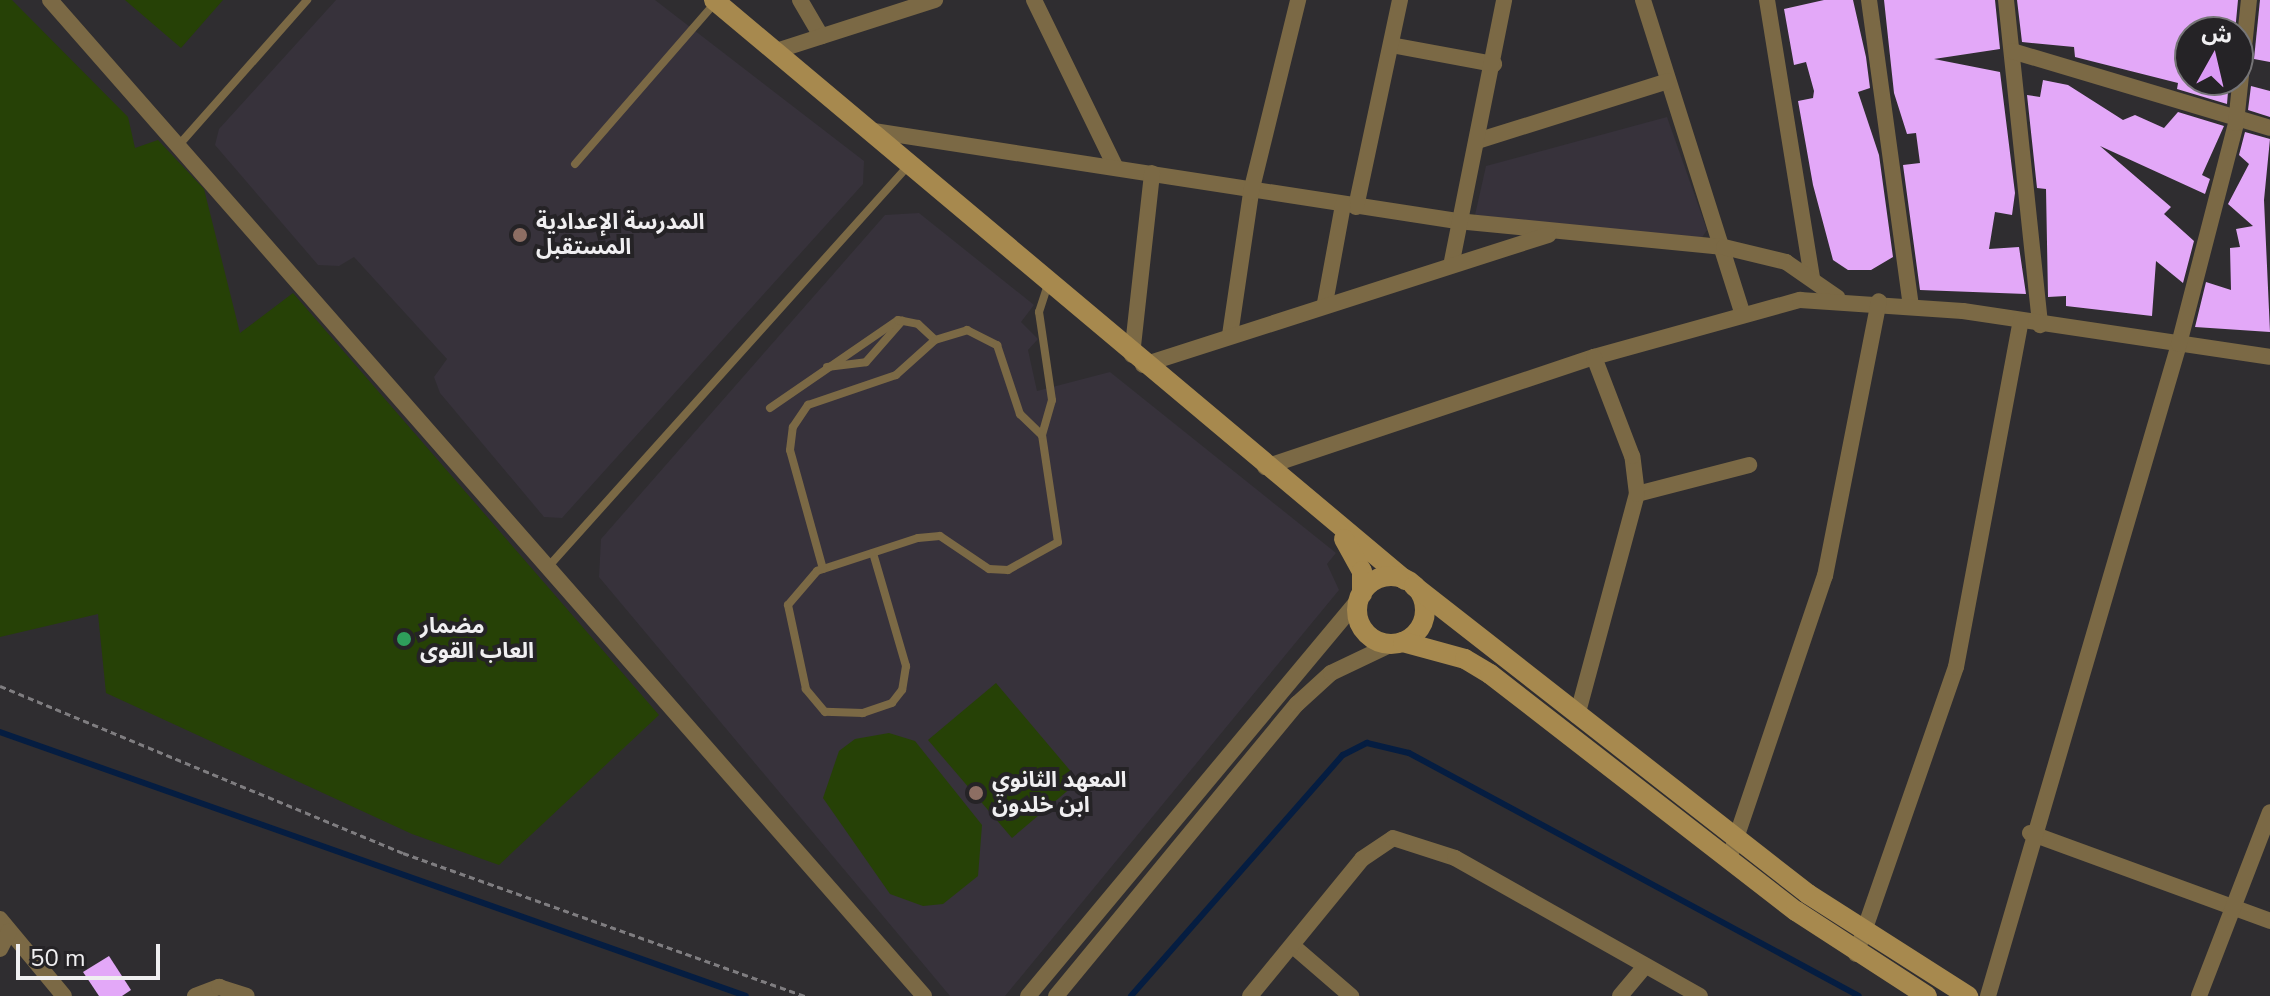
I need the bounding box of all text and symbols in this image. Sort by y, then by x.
north arrow [2174,16,2254,96]
text: ش [2200,17,2234,51]
place label: المدرسة الإعدادية المستقبل [536,209,704,260]
marker: المدرسة الإعدادية المستقبل [511,226,529,244]
place label: مضمار العاب القوى [420,613,534,664]
marker: مضمار العاب القوى [395,630,413,648]
place label: المعهد الثانوي ابن خلدون [992,767,1127,818]
marker: المعهد الثانوي ابن خلدون [967,784,985,802]
scale bar [20,928,164,978]
text: 50 m [30,942,86,974]

